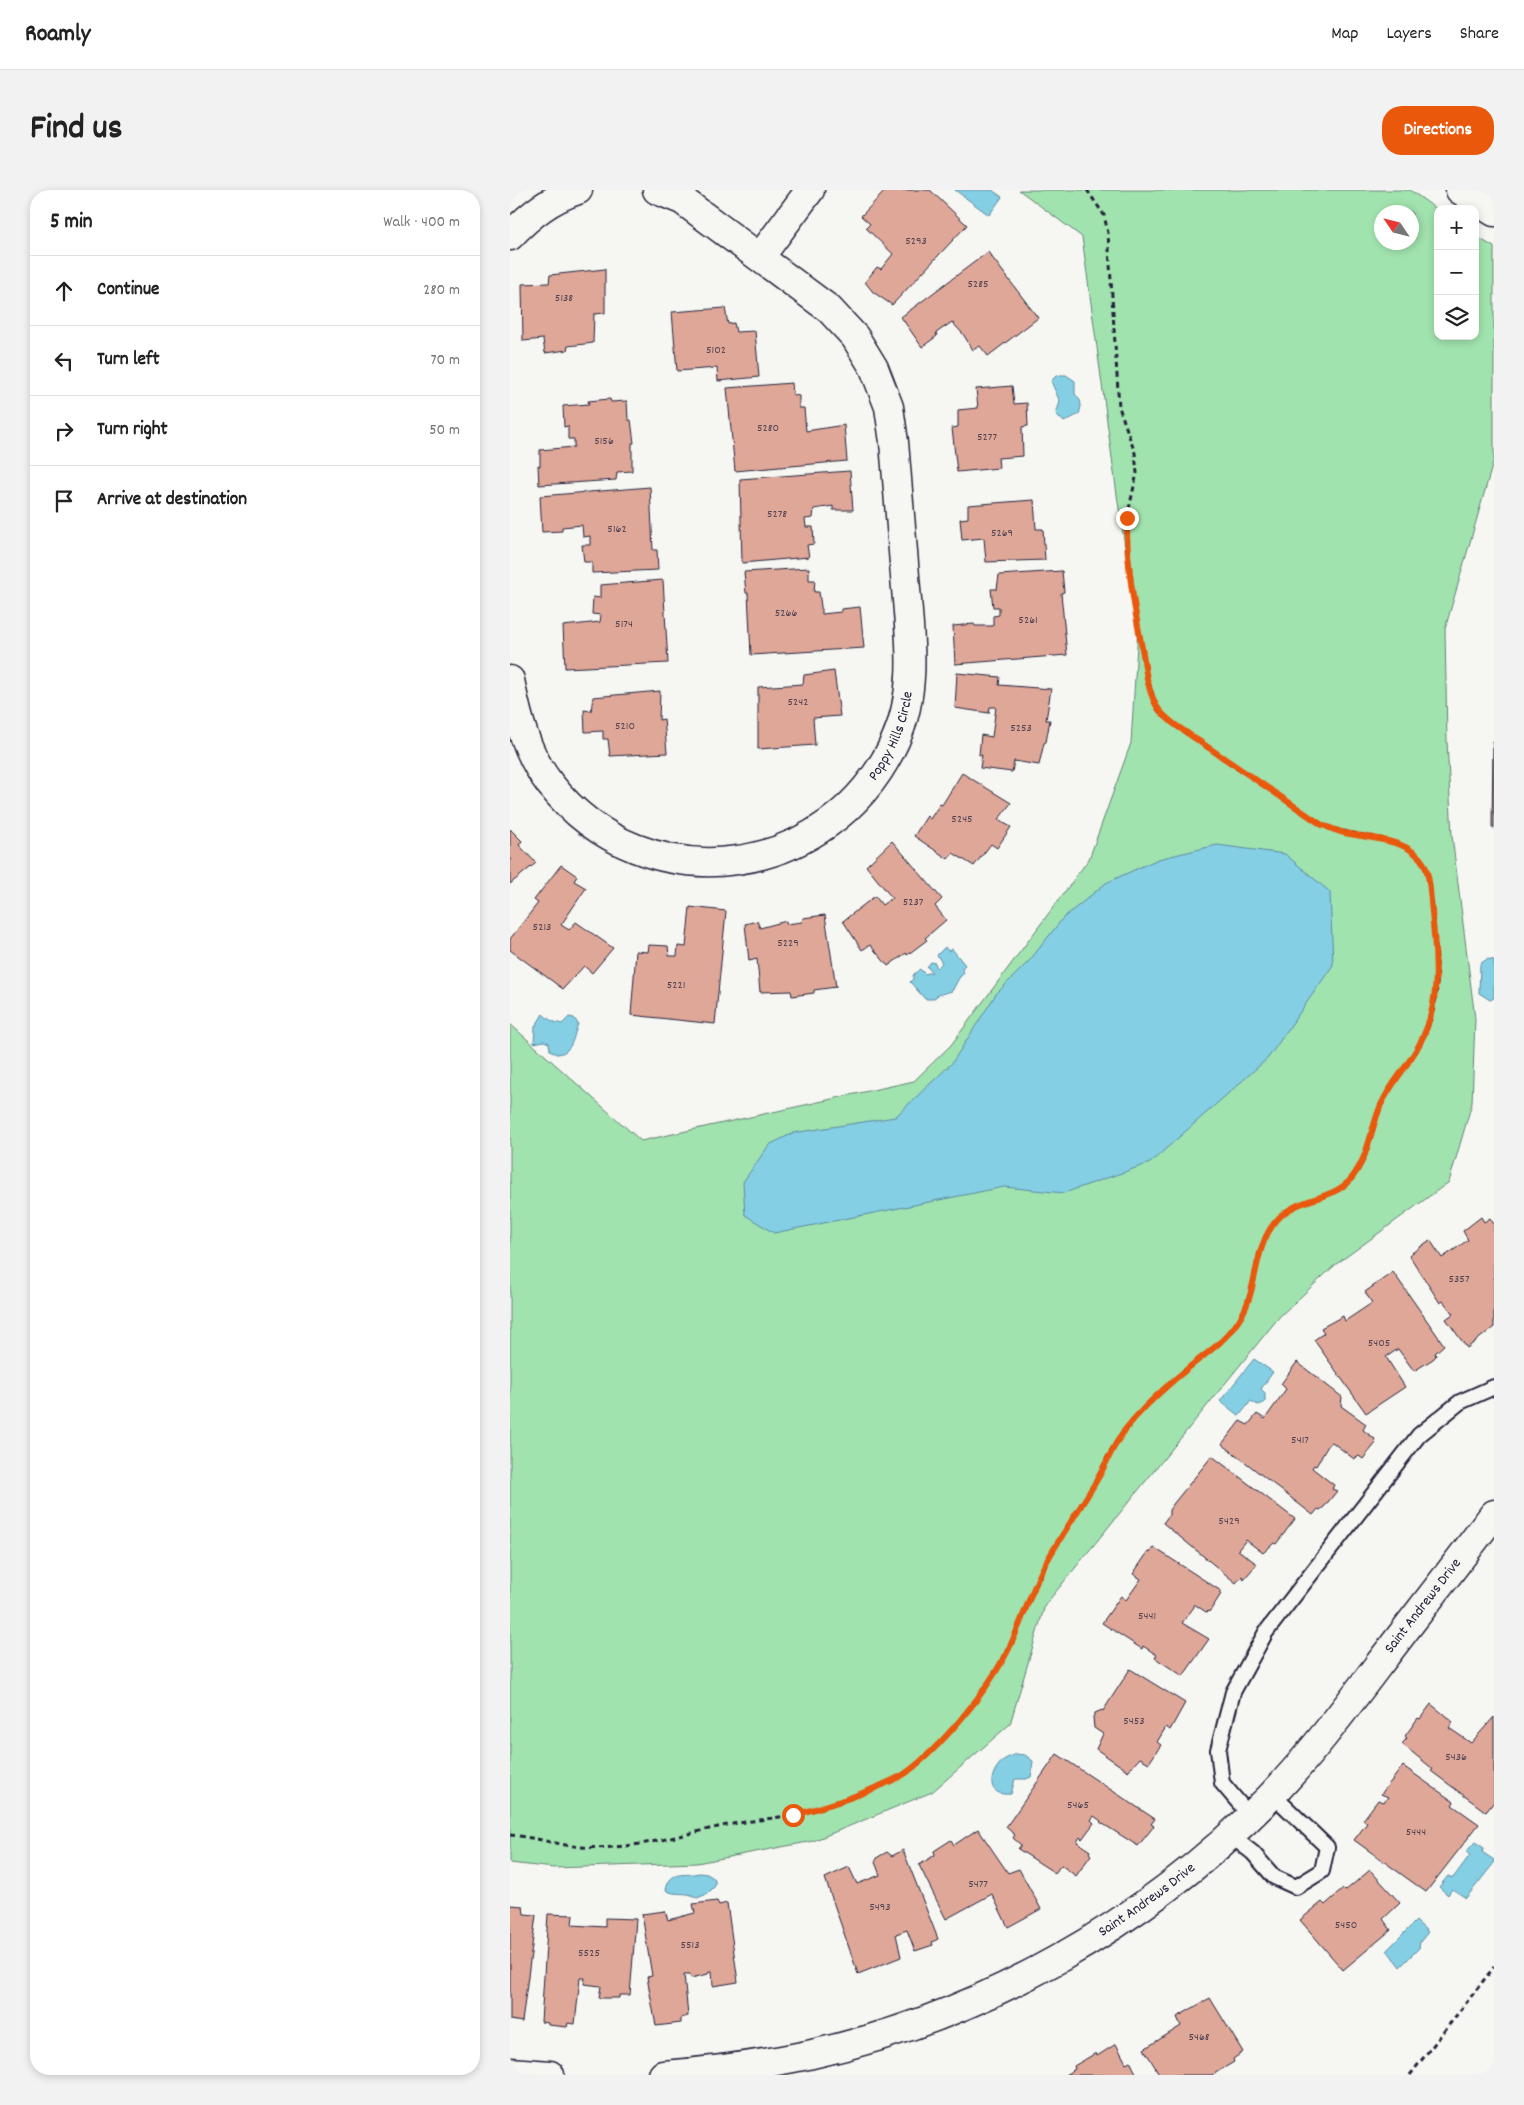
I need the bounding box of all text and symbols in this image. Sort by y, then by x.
text: Roamly [25,18,91,52]
text: Map [1331,22,1358,47]
text: Layers [1386,22,1432,47]
text: Share [1460,22,1499,47]
text: Find us [30,105,122,155]
button: Directions [1382,106,1494,155]
north arrow [1374,205,1419,250]
map controls [1434,205,1479,340]
button: + [1434,205,1479,250]
text: 5 min [50,208,93,238]
text: Walk · 400 m [383,211,460,234]
house number: 5293 [905,233,927,250]
button: − [1434,250,1479,295]
house number: 5285 [967,276,989,293]
icon: ahead [50,277,78,305]
text: Continue [97,277,159,304]
text: 280 m [423,279,460,302]
house number: 5138 [555,290,573,307]
button: layers [1434,295,1479,340]
house number: 5102 [706,342,726,359]
icon: left [50,347,78,375]
text: Turn left [97,347,160,374]
text: 70 m [430,349,460,372]
icon: right [50,417,78,445]
text: Turn right [97,417,168,444]
text: 50 m [429,419,460,442]
house number: 5280 [757,420,779,437]
house number: 5277 [977,429,997,446]
house number: 5156 [594,433,614,450]
icon: arrive [50,487,78,515]
text: Arrive at destination [97,487,247,514]
house number: 5278 [767,506,787,523]
route end [1116,507,1139,530]
house number: 5162 [607,521,627,538]
house number: 5269 [991,525,1013,542]
house number: 5266 [775,605,797,622]
house number: 5261 [1018,612,1038,629]
house number: 5174 [615,616,633,633]
street label: Poppy Hills Circle [864,689,920,786]
house number: 5242 [787,694,809,711]
house number: 5210 [615,718,635,735]
house number: 5253 [1010,720,1032,737]
house number: 5245 [951,811,973,828]
house number: 5237 [903,894,924,911]
house number: 5213 [533,919,551,936]
house number: 5229 [777,935,799,952]
house number: 5221 [667,977,685,994]
house number: 5357 [1448,1271,1470,1288]
house number: 5405 [1368,1335,1390,1352]
house number: 5417 [1291,1432,1309,1449]
house number: 5429 [1218,1513,1240,1530]
street label: Saint Andrews Drive [1380,1554,1468,1659]
house number: 5441 [1138,1608,1156,1625]
house number: 5453 [1123,1713,1145,1730]
house number: 5436 [1445,1749,1467,1766]
house number: 5465 [1067,1797,1089,1814]
route start [782,1804,805,1827]
house number: 5444 [1406,1824,1426,1841]
street label: Saint Andrews Drive [1094,1858,1201,1943]
house number: 5477 [968,1876,988,1893]
house number: 5493 [869,1899,891,1916]
house number: 5450 [1335,1917,1357,1934]
house number: 5513 [680,1937,700,1954]
house number: 5525 [578,1945,600,1962]
house number: 5468 [1188,2029,1210,2046]

